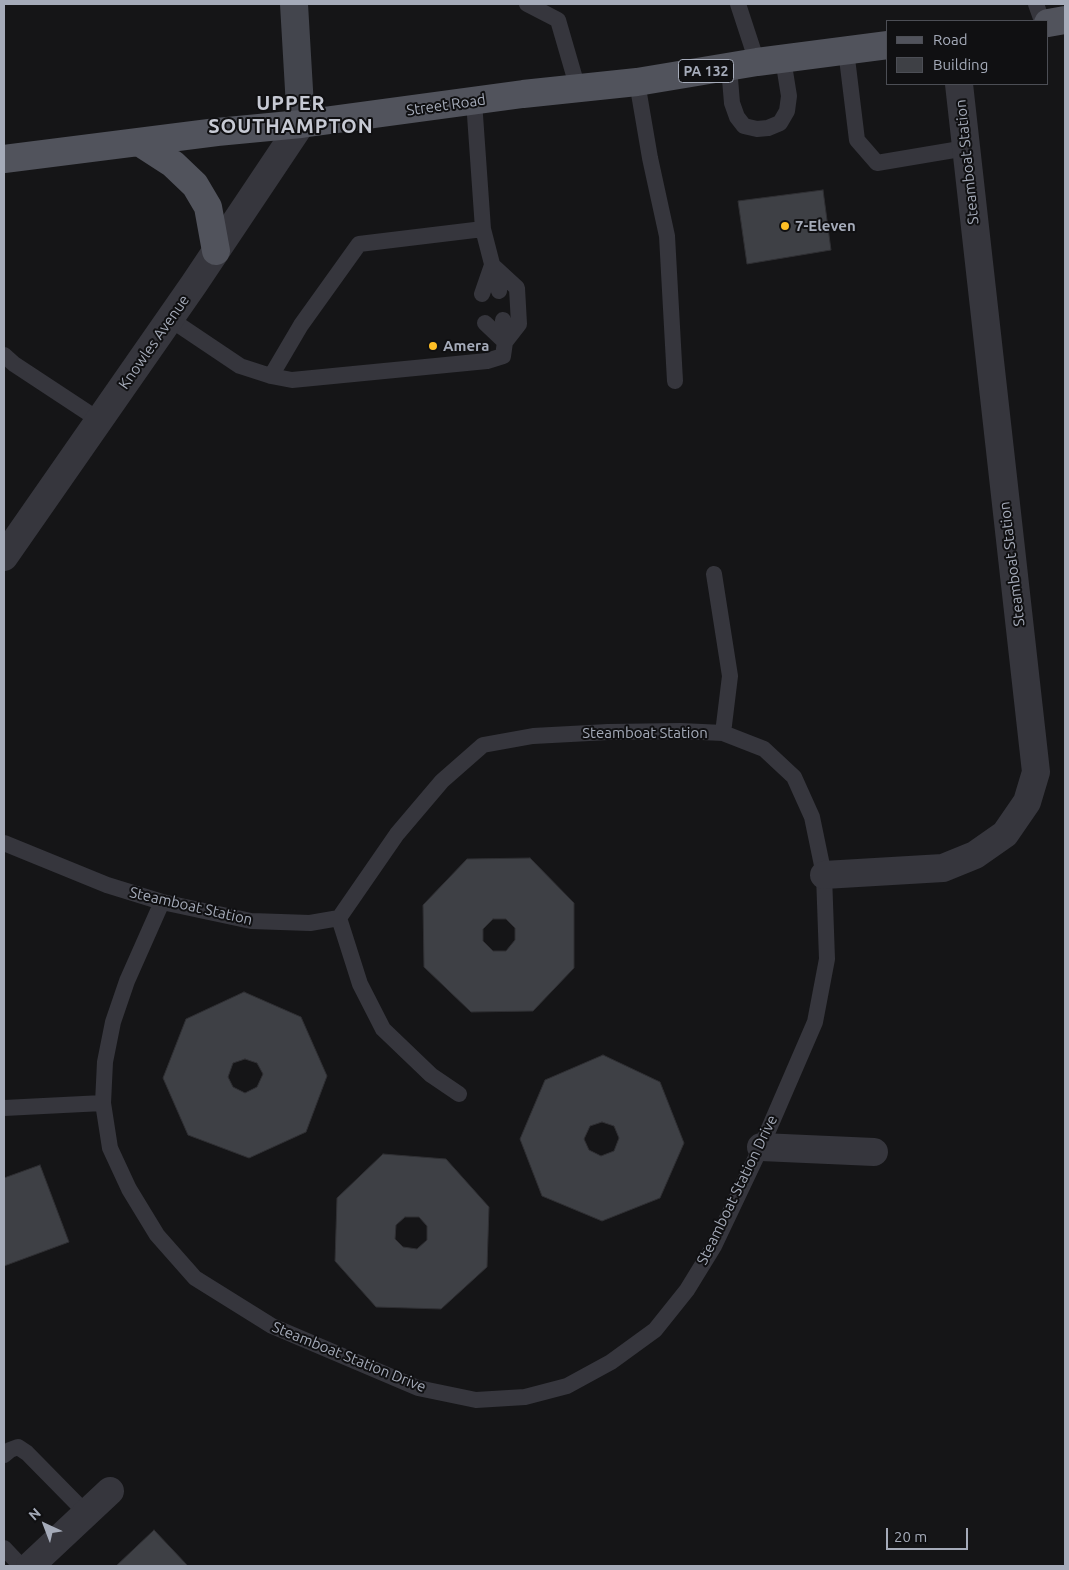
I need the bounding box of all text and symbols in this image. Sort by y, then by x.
legend [886,20,1049,85]
text: Road [933,31,968,48]
text: Building [933,56,988,73]
road number: PA 132 [678,59,734,82]
district label: UPPER SOUTHAMPTON [207,91,375,138]
street label: Street Road [405,91,487,119]
street label: Steamboat Station [951,99,983,225]
place label: 7-Eleven [795,217,856,235]
marker: 7-Eleven [779,220,791,232]
street label: Knowles Avenue [115,291,193,393]
place label: Amera [443,337,489,355]
marker: Amera [427,340,439,352]
street label: Steamboat Station [995,501,1029,627]
street label: Steamboat Station [582,724,708,742]
street label: Steamboat Station [128,883,254,929]
street label: Steamboat Station Drive [693,1112,781,1268]
street label: Steamboat Station Drive [269,1318,429,1396]
north arrow [20,1500,70,1550]
text: N [25,1505,44,1523]
scale bar [889,1518,972,1550]
text: 20 m [894,1528,927,1545]

